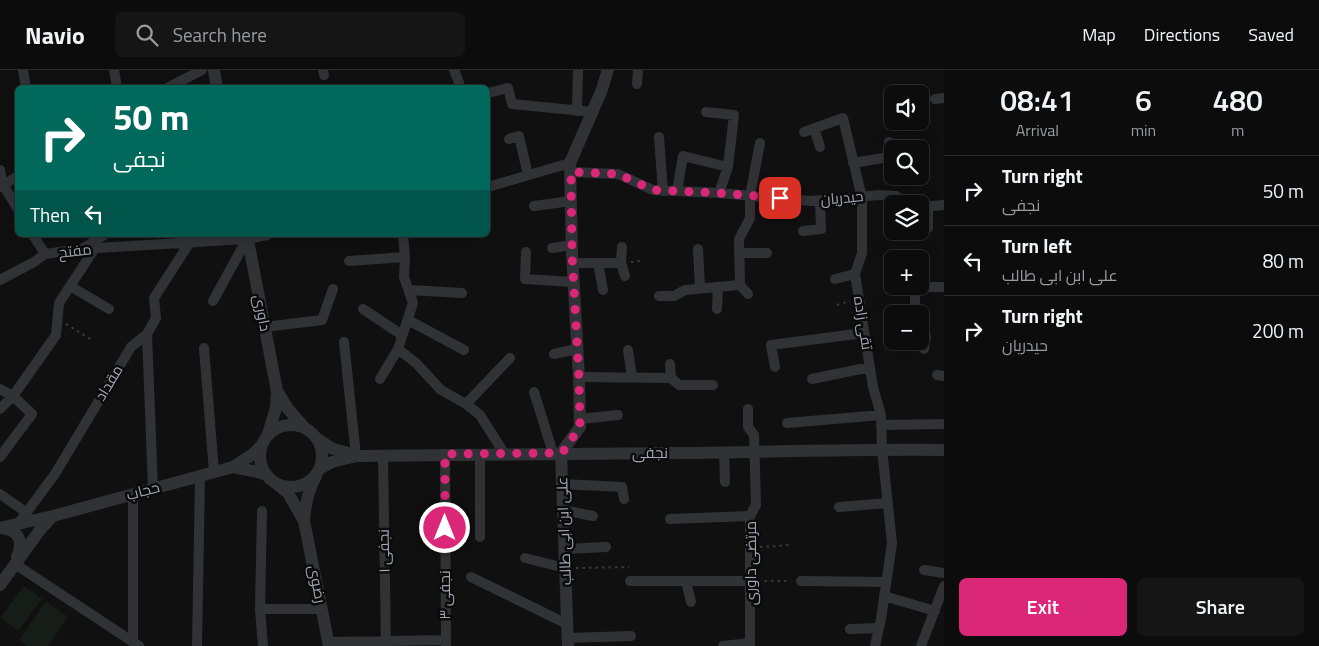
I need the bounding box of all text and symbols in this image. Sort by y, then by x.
search box [115,12,465,57]
text: Navio [25,17,85,53]
text: Search here [173,20,267,49]
icon: search [133,21,161,49]
text: Map [1082,21,1116,48]
text: Directions [1144,21,1220,48]
text: Saved [1248,21,1294,48]
text: 08:41 [1000,77,1075,123]
text: 6 [1135,77,1152,123]
text: 480 [1212,77,1263,123]
map controls [884,85,929,350]
button: sound [884,85,929,130]
text: 50 m [113,90,189,144]
icon: right [30,105,95,170]
text: Arrival [1016,118,1059,142]
text: min [1131,118,1156,142]
text: m [1231,118,1244,142]
button: search [884,140,929,185]
text: نجفی [113,142,166,176]
text: Turn right [1002,161,1083,190]
text: 50 m [1263,176,1304,205]
pin [759,177,801,219]
icon: right [959,177,987,205]
icon: arrive [766,184,794,212]
street label: حیدریان [819,184,864,211]
text: نجفی [1002,193,1040,217]
button: layers [884,195,929,240]
text: Then [30,200,70,229]
icon: left [80,200,108,228]
text: Turn left [1002,231,1072,260]
street label: مفتح [57,237,93,264]
text: 80 m [1263,246,1304,275]
icon: left [959,247,987,275]
button: + [884,250,929,295]
text: علی ابن ابی طالب [1002,263,1118,287]
street label: داوری [248,293,277,333]
street label: تقی زاده [848,294,879,351]
text: Turn right [1002,301,1083,330]
button: − [884,305,929,350]
text: 200 m [1252,316,1304,345]
icon: right [959,317,987,345]
text: حیدریان [1002,333,1048,357]
street label: مقداد [89,360,128,405]
street label: نجفی [632,441,668,464]
street label: حجاب [124,475,162,506]
street label: علی ابن ابی طالب [550,476,577,586]
position arrow [418,501,470,553]
street label: مرتضی داوری [739,521,762,605]
street label: نجفی ۱ [372,529,395,573]
street label: رضوی [303,563,332,605]
street label: نجفی ۳ [433,570,456,620]
button: Exit [959,578,1127,636]
button: Share [1137,578,1304,636]

